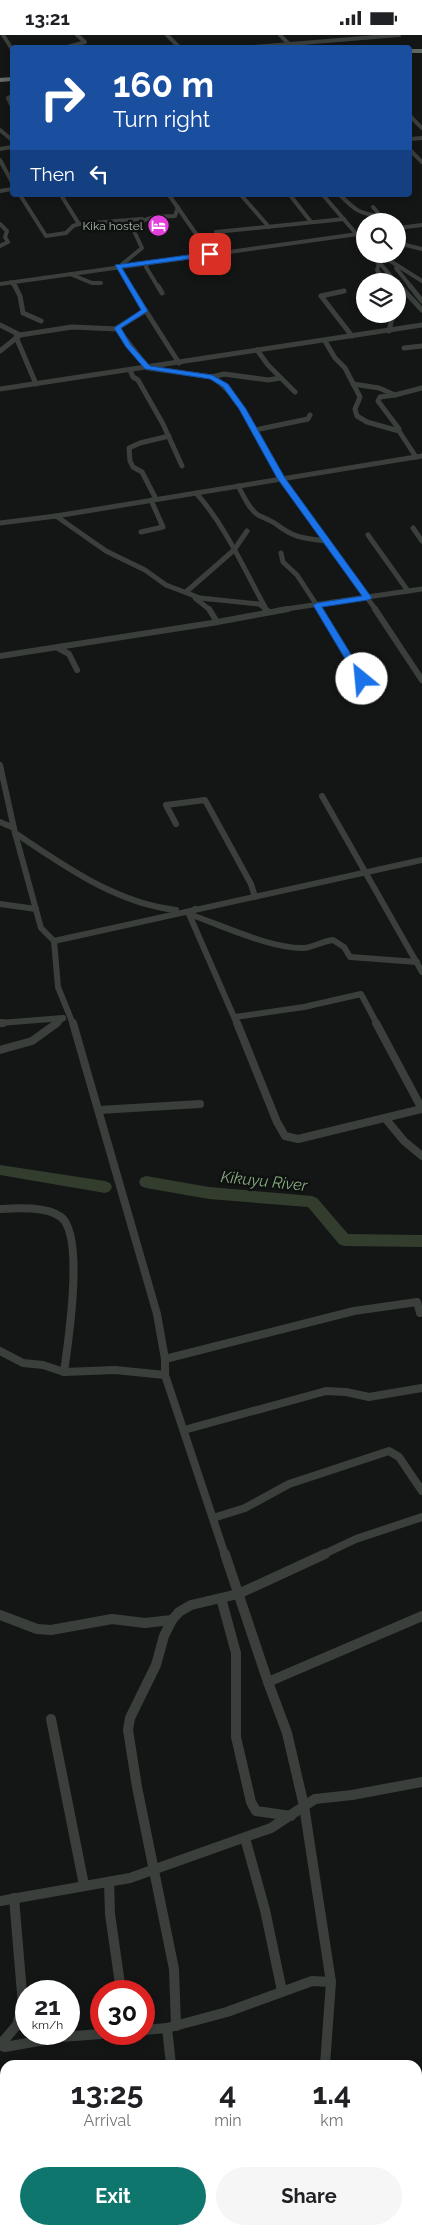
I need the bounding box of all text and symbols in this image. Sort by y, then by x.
text: 13:21 [25,7,70,29]
text: 160 m [113,64,214,105]
icon: right [30,65,95,130]
text: Turn right [113,106,210,132]
icon: left [85,160,113,188]
text: Then [30,163,75,185]
map controls [356,213,406,323]
button: search [356,213,406,263]
hotel icon: Kika hostel [147,214,171,238]
place label: Kika hostel [83,219,144,233]
pin [189,233,231,275]
icon: arrive [196,240,224,268]
button: layers [356,273,406,323]
position arrow [335,652,387,704]
water label: Kikuyu River [220,1167,309,1195]
speed limit sign: 30 [90,1980,155,2045]
text: 21 [34,1991,61,2021]
text: km/h [32,2018,63,2032]
text: 13:25 [71,2076,143,2111]
text: 4 [219,2076,236,2111]
text: 1.4 [312,2076,351,2111]
text: Arrival [84,2111,131,2130]
text: min [214,2111,242,2130]
text: km [320,2111,343,2130]
button: Exit [20,2167,206,2225]
button: Share [216,2167,402,2225]

